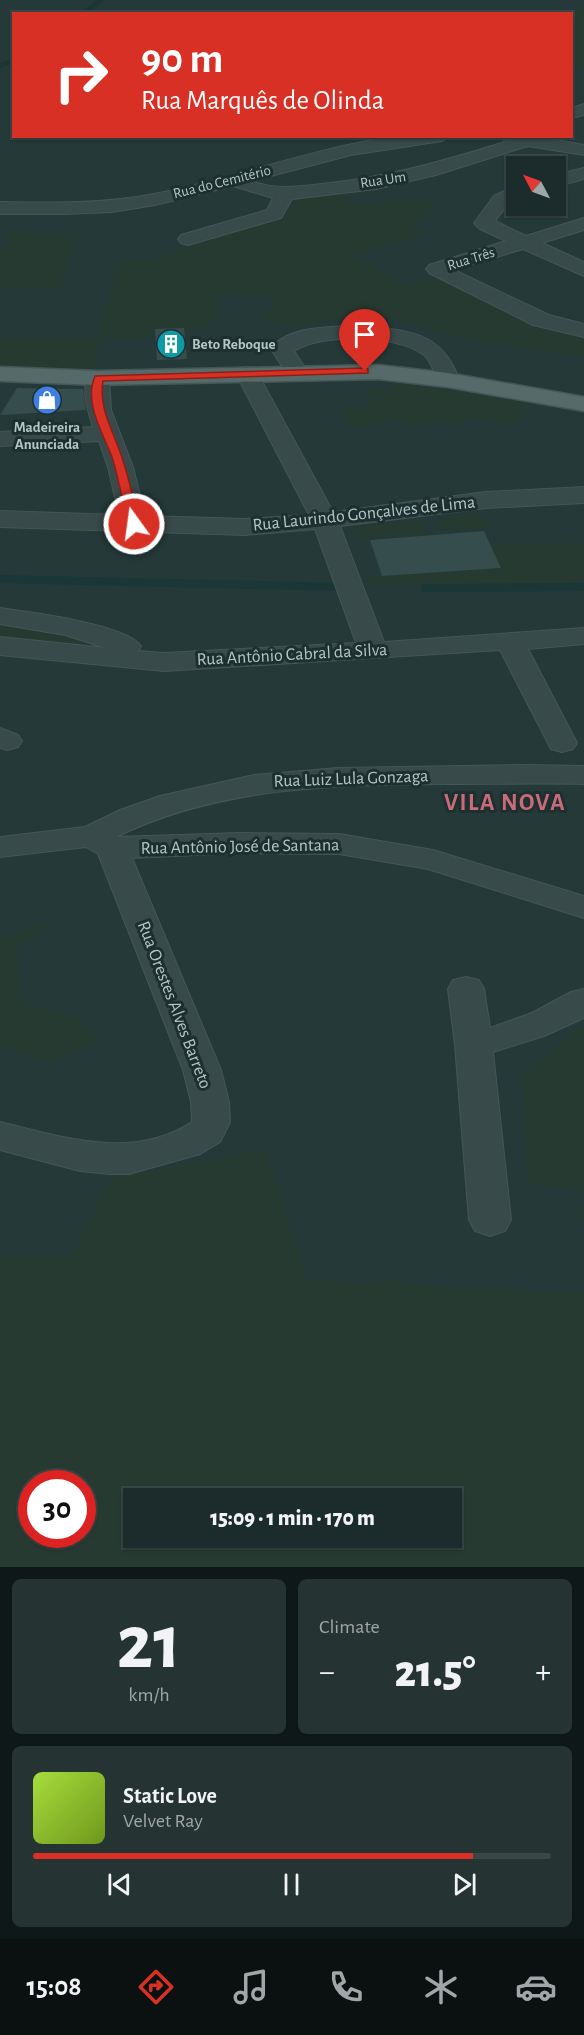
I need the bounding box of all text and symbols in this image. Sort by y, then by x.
icon: right [42,36,120,114]
text: 90 m [141,38,223,80]
text: Rua Marquês de Olinda [141,87,384,114]
north arrow [506,156,566,216]
map controls [506,156,566,216]
street label: Rua do Cemitério [172,163,272,201]
street label: Rua Um [359,169,407,191]
street label: Rua Três [445,245,497,273]
pin [339,309,390,371]
icon: arrive [348,318,381,351]
building icon: Beto Reboque [155,328,187,360]
place label: Beto Reboque [192,337,276,352]
shop icon: Madeireira Anunciada [31,384,63,416]
place label: Madeireira Anunciada [14,420,80,452]
position arrow [102,492,166,556]
street label: Rua Laurindo Gonçalves de Lima [252,493,476,535]
street label: Rua Antônio Cabral da Silva [196,641,388,669]
street label: Rua Luiz Lula Gonzaga [273,767,429,791]
district label: VILA NOVA [444,791,566,815]
street label: Rua Antônio José de Santana [140,836,340,858]
street label: Rua Orestes Alves Barreto [134,919,214,1091]
speed limit sign: 30 [18,1470,96,1548]
text: 15:09 · 1 min · 170 m [210,1507,375,1529]
text: 21 [117,1605,181,1683]
text: Climate [319,1617,380,1637]
text: 21.5° [394,1650,476,1695]
text: − [319,1656,335,1689]
text: + [535,1656,551,1689]
text: km/h [128,1685,170,1705]
text: Static Love [123,1785,217,1807]
text: Velvet Ray [123,1811,203,1831]
icon: previous [103,1868,136,1901]
icon: pause [275,1868,308,1901]
icon: next [448,1868,481,1901]
icon: directions [135,1966,177,2008]
icon: music [230,1966,272,2008]
icon: phone [325,1966,367,2008]
icon: climate [420,1966,462,2008]
icon: car [515,1966,557,2008]
text: 15:08 [27,1973,82,2000]

